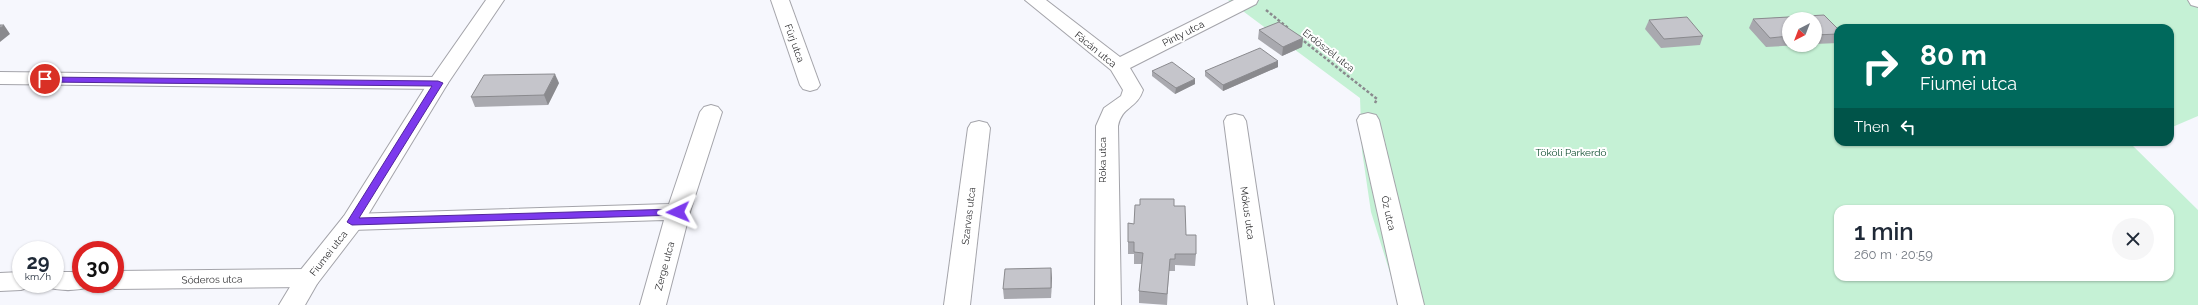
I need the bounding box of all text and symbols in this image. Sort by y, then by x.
north arrow [1782,12,1822,52]
map controls [1782,12,1822,52]
street label: Pinty utca [1161,18,1206,49]
street label: Fürj utca [783,23,807,64]
street label: Erdőszél utca [1301,27,1357,74]
street label: Fácán utca [1073,29,1119,69]
text: 80 m [1920,39,1987,72]
icon: right [1854,40,1906,92]
pin [28,62,62,96]
icon: arrive [34,68,56,90]
text: Fiumei utca [1920,73,2017,94]
icon: left [1897,116,1919,138]
text: Then [1854,118,1889,136]
street label: Róka utca [1097,137,1108,183]
park label: Tököli Parkerdő [1536,147,1607,158]
street label: Mókus utca [1238,186,1257,240]
street label: Szarvas utca [959,187,977,246]
position arrow [657,191,699,233]
street label: Őz utca [1379,195,1398,231]
text: 1 min [1854,217,1914,246]
button: close [2112,218,2154,260]
street label: Fiumei utca [307,229,349,278]
street label: Zerge utca [653,240,676,292]
speed limit sign: 30 [72,241,124,293]
text: 260 m · 20:59 [1854,247,1933,262]
text: 29 [26,250,50,274]
text: km/h [25,271,51,282]
street label: Sóderos utca [181,273,243,286]

